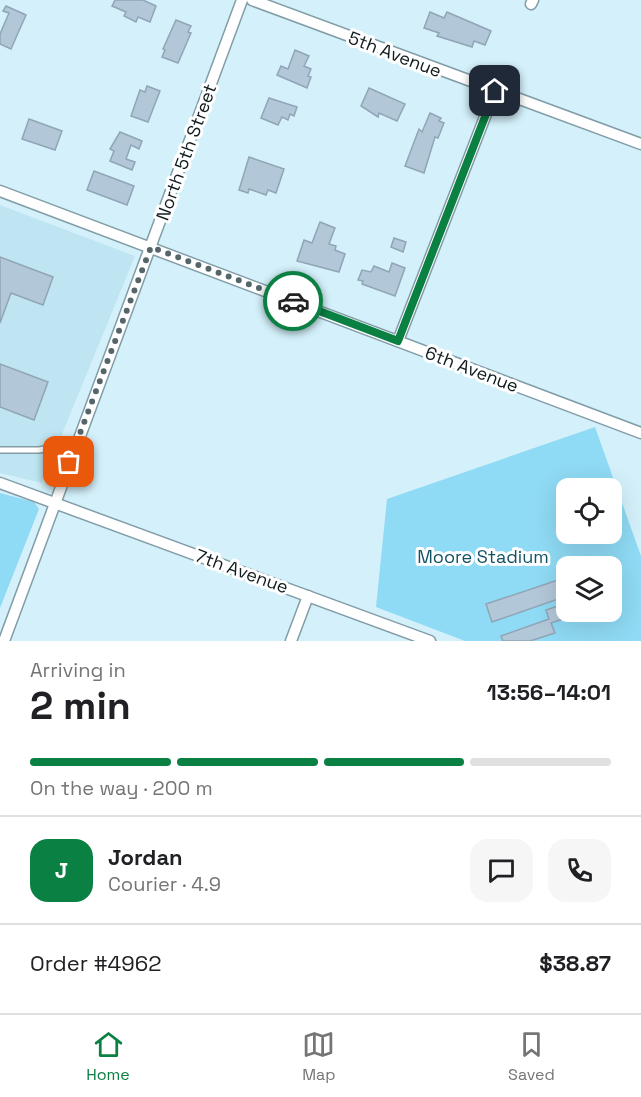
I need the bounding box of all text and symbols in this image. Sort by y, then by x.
street label: 5th Avenue [345,26,445,82]
pin [469,65,520,116]
icon: home [478,74,511,107]
street label: North 5th Street [151,81,221,223]
courier [263,271,323,331]
icon: car [277,285,310,318]
street label: 6th Avenue [422,341,522,397]
pin [43,436,94,487]
icon: bag [52,445,85,478]
map controls [556,478,622,622]
button: locate [556,478,622,544]
street label: 7th Avenue [192,544,292,598]
park label: Moore Stadium [417,545,549,568]
button: layers [556,556,622,622]
text: Arriving in [30,657,126,683]
text: 13:56–14:01 [487,678,611,706]
text: 2 min [30,681,131,730]
text: On the way · 200 m [30,775,213,801]
button: chat [470,839,533,902]
button: phone [548,839,611,902]
text: Jordan [108,843,183,871]
text: J [55,856,68,884]
text: Courier · 4.9 [108,871,221,897]
text: Order #4962 [30,949,161,977]
text: $38.87 [539,949,611,977]
tab: Home [86,1028,130,1085]
tab: Map [302,1028,336,1085]
tab: Saved [508,1028,555,1085]

